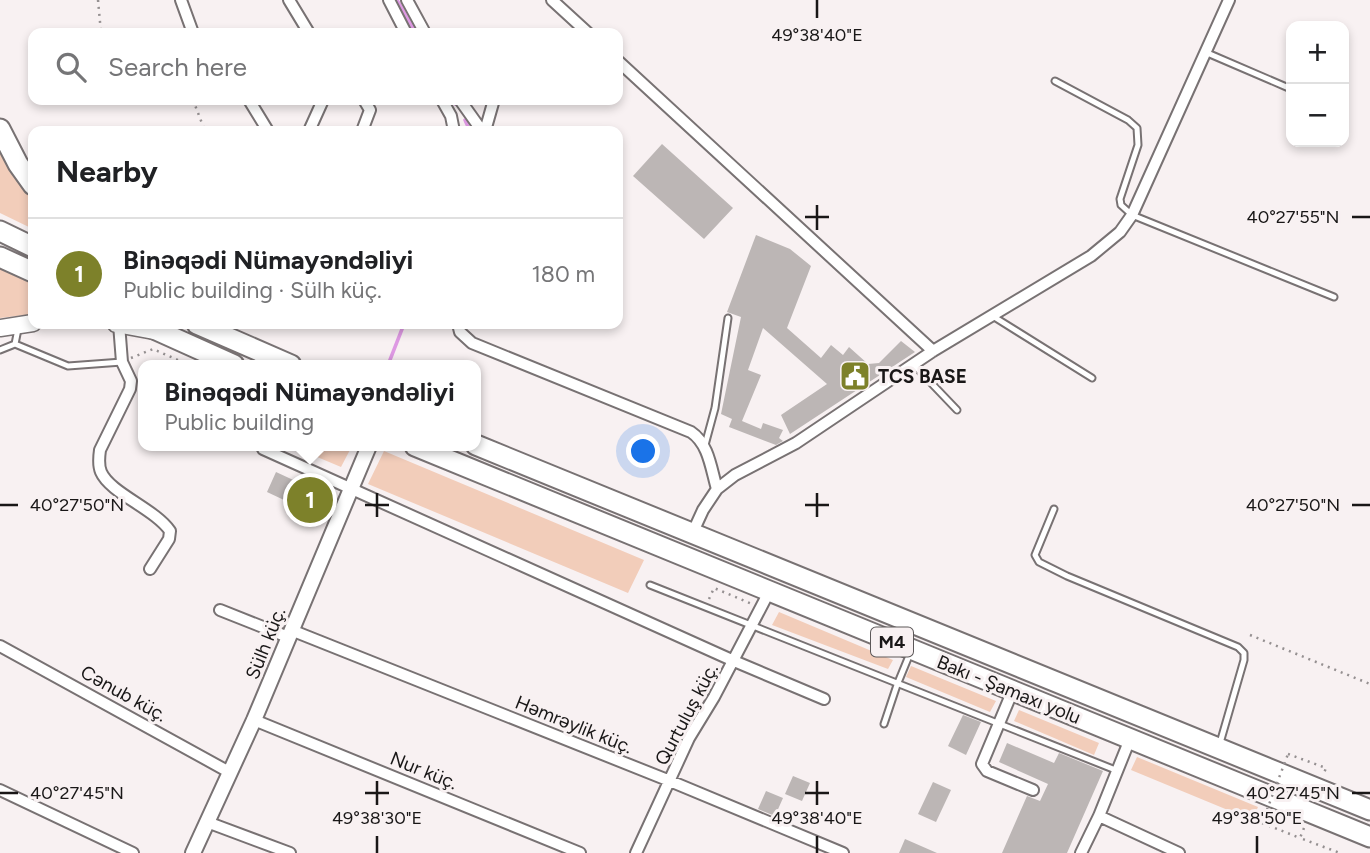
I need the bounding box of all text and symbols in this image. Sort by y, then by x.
map controls [1286,21,1349,147]
button: + [1286,21,1349,84]
text: 49°38'40"E [771,24,863,46]
search box [28,28,623,105]
icon: search [52,48,90,86]
text: Search here [108,51,247,83]
button: − [1286,84,1349,147]
text: Nearby [56,153,158,190]
text: 40°27'55"N [1246,206,1340,228]
text: Binəqədi Nümayəndəliyi [123,244,413,276]
text: 1 [74,260,84,288]
text: 180 m [531,260,595,288]
text: Public building · Sülh küç. [123,276,382,304]
public building icon: TCS BASE [838,359,872,393]
popup [138,360,481,451]
place label: TCS BASE [878,365,967,388]
text: Binəqədi Nümayəndəliyi [164,376,455,408]
text: Public building [164,408,314,436]
your location [626,434,660,468]
pin: 1 [287,474,333,526]
text: 40°27'50"N [30,494,124,516]
text: 40°27'50"N [1246,494,1340,516]
street label: Sülh küç. [241,604,290,683]
road number: M4 [871,628,913,656]
street label: Bakı - Şamaxı yolu [934,650,1084,729]
street label: Qurtuluş küç. [650,659,723,769]
street label: Cənub küç. [76,660,171,727]
street label: Həmrəylik küç. [512,690,636,758]
street label: Nur küç. [387,747,461,794]
text: 40°27'45"N [30,782,124,804]
text: 40°27'45"N [1246,782,1340,804]
text: 49°38'30"E [332,807,422,829]
text: 49°38'40"E [771,807,863,829]
text: 49°38'50"E [1212,807,1302,829]

